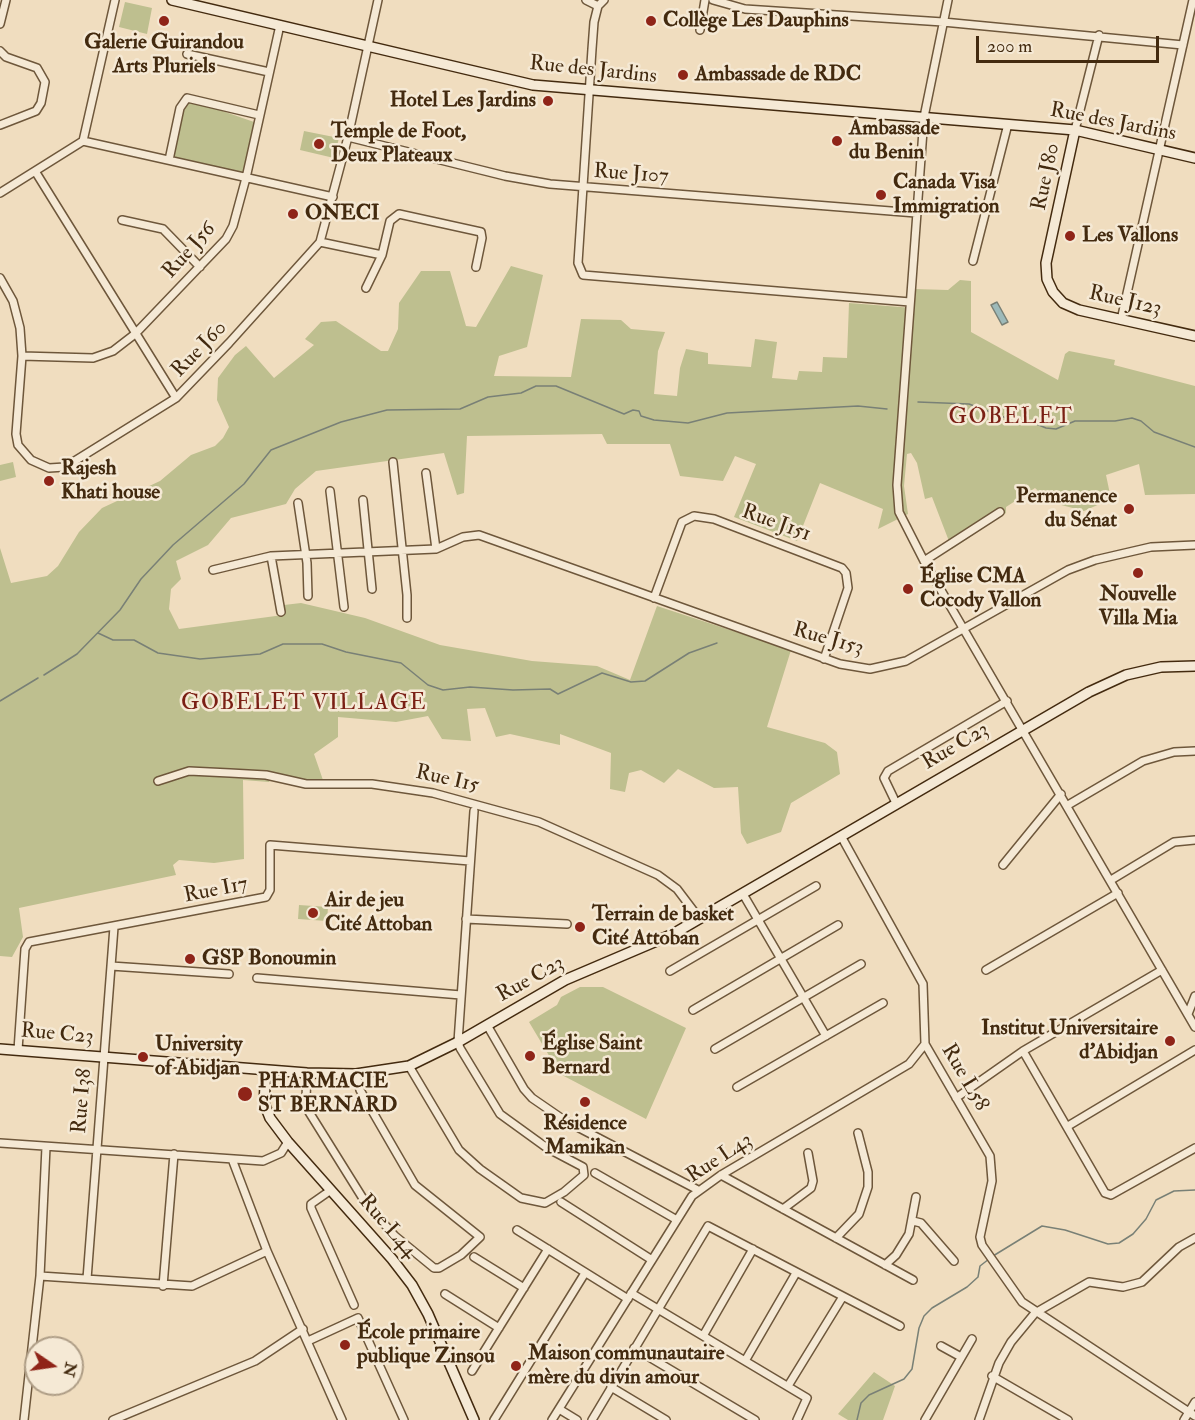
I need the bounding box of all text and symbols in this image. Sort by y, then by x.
place label: Collège Les Dauphins [663,8,849,34]
marker: Galerie Guirandou Arts Pluriels [157,14,171,28]
marker: Collège Les Dauphins [644,14,658,28]
scale bar [979,24,1162,62]
place label: Galerie Guirandou Arts Pluriels [84,30,244,80]
text: 200 m [987,35,1032,58]
street label: Rue des Jardins [528,52,658,90]
place label: Ambassade de RDC [695,62,861,88]
marker: Ambassade de RDC [676,68,690,82]
place label: Hotel Les Jardins [390,88,536,114]
marker: Hotel Les Jardins [541,94,555,108]
street label: Rue des Jardins [1048,98,1178,148]
place label: Ambassade du Benin [849,116,940,166]
place label: Temple de Foot, Deux Plateaux [331,119,466,169]
marker: Ambassade du Benin [830,134,844,148]
marker: Temple de Foot, Deux Plateaux [312,137,326,151]
street label: Rue J80 [1028,141,1066,213]
street label: Rue J107 [593,160,669,190]
place label: Canada Visa Immigration [893,170,1000,220]
marker: Canada Visa Immigration [874,188,888,202]
place label: ONECI [305,201,380,227]
marker: ONECI [286,207,300,221]
street label: Rue J56 [158,218,222,284]
place label: Les Vallons [1082,223,1178,249]
marker: Les Vallons [1063,229,1077,243]
street label: Rue J123 [1086,281,1164,323]
street label: Rue J60 [167,317,233,383]
district label: GOBELET [949,405,1073,431]
place label: Rajesh Khati house [61,456,160,506]
marker: Rajesh Khati house [42,474,56,488]
place label: Permanence du Sénat [1016,484,1117,534]
street label: Rue J151 [738,500,814,548]
marker: Permanence du Sénat [1122,502,1136,516]
place label: Église CMA Cocody Vallon [920,564,1041,614]
marker: Nouvelle Villa Mia [1131,566,1145,580]
marker: Église CMA Cocody Vallon [901,582,915,596]
place label: Nouvelle Villa Mia [1099,582,1177,632]
street label: Rue J153 [790,618,866,662]
district label: GOBELET VILLAGE [181,691,427,717]
street label: Rue C23 [918,718,994,776]
street label: Rue I15 [413,761,481,799]
street label: Rue I17 [182,872,250,910]
place label: Air de jeu Cité Attoban [325,888,432,938]
place label: Terrain de basket Cité Attoban [592,902,734,952]
marker: Air de jeu Cité Attoban [306,906,320,920]
marker: Terrain de basket Cité Attoban [573,920,587,934]
place label: GSP Bonoumin [202,946,336,972]
street label: Rue C23 [493,951,569,1009]
marker: GSP Bonoumin [183,952,197,966]
place label: Institut Universitaire d'Abidjan [981,1016,1158,1066]
street label: Rue C23 [20,1019,94,1051]
place label: Église Saint Bernard [542,1031,642,1081]
place label: University of Abidjan [155,1032,243,1082]
marker: Institut Universitaire d'Abidjan [1163,1034,1177,1048]
street label: Rue L58 [935,1040,993,1116]
marker: Église Saint Bernard [523,1049,537,1063]
marker: University of Abidjan [136,1050,150,1064]
street label: Rue I38 [68,1067,98,1135]
place label: PHARMACIE ST BERNARD [258,1069,397,1119]
marker: PHARMACIE ST BERNARD [236,1085,254,1103]
marker: Résidence Mamikan [578,1095,592,1109]
place label: Résidence Mamikan [543,1111,627,1161]
street label: Rue L43 [682,1128,758,1190]
street label: Rue L44 [352,1190,422,1264]
place label: École primaire publique Zinsou [357,1320,495,1370]
north arrow [24,1336,84,1396]
marker: École primaire publique Zinsou [338,1338,352,1352]
place label: Maison communautaire mère du divin amour [528,1341,725,1391]
marker: Maison communautaire mère du divin amour [509,1359,523,1373]
text: N [58,1360,81,1379]

